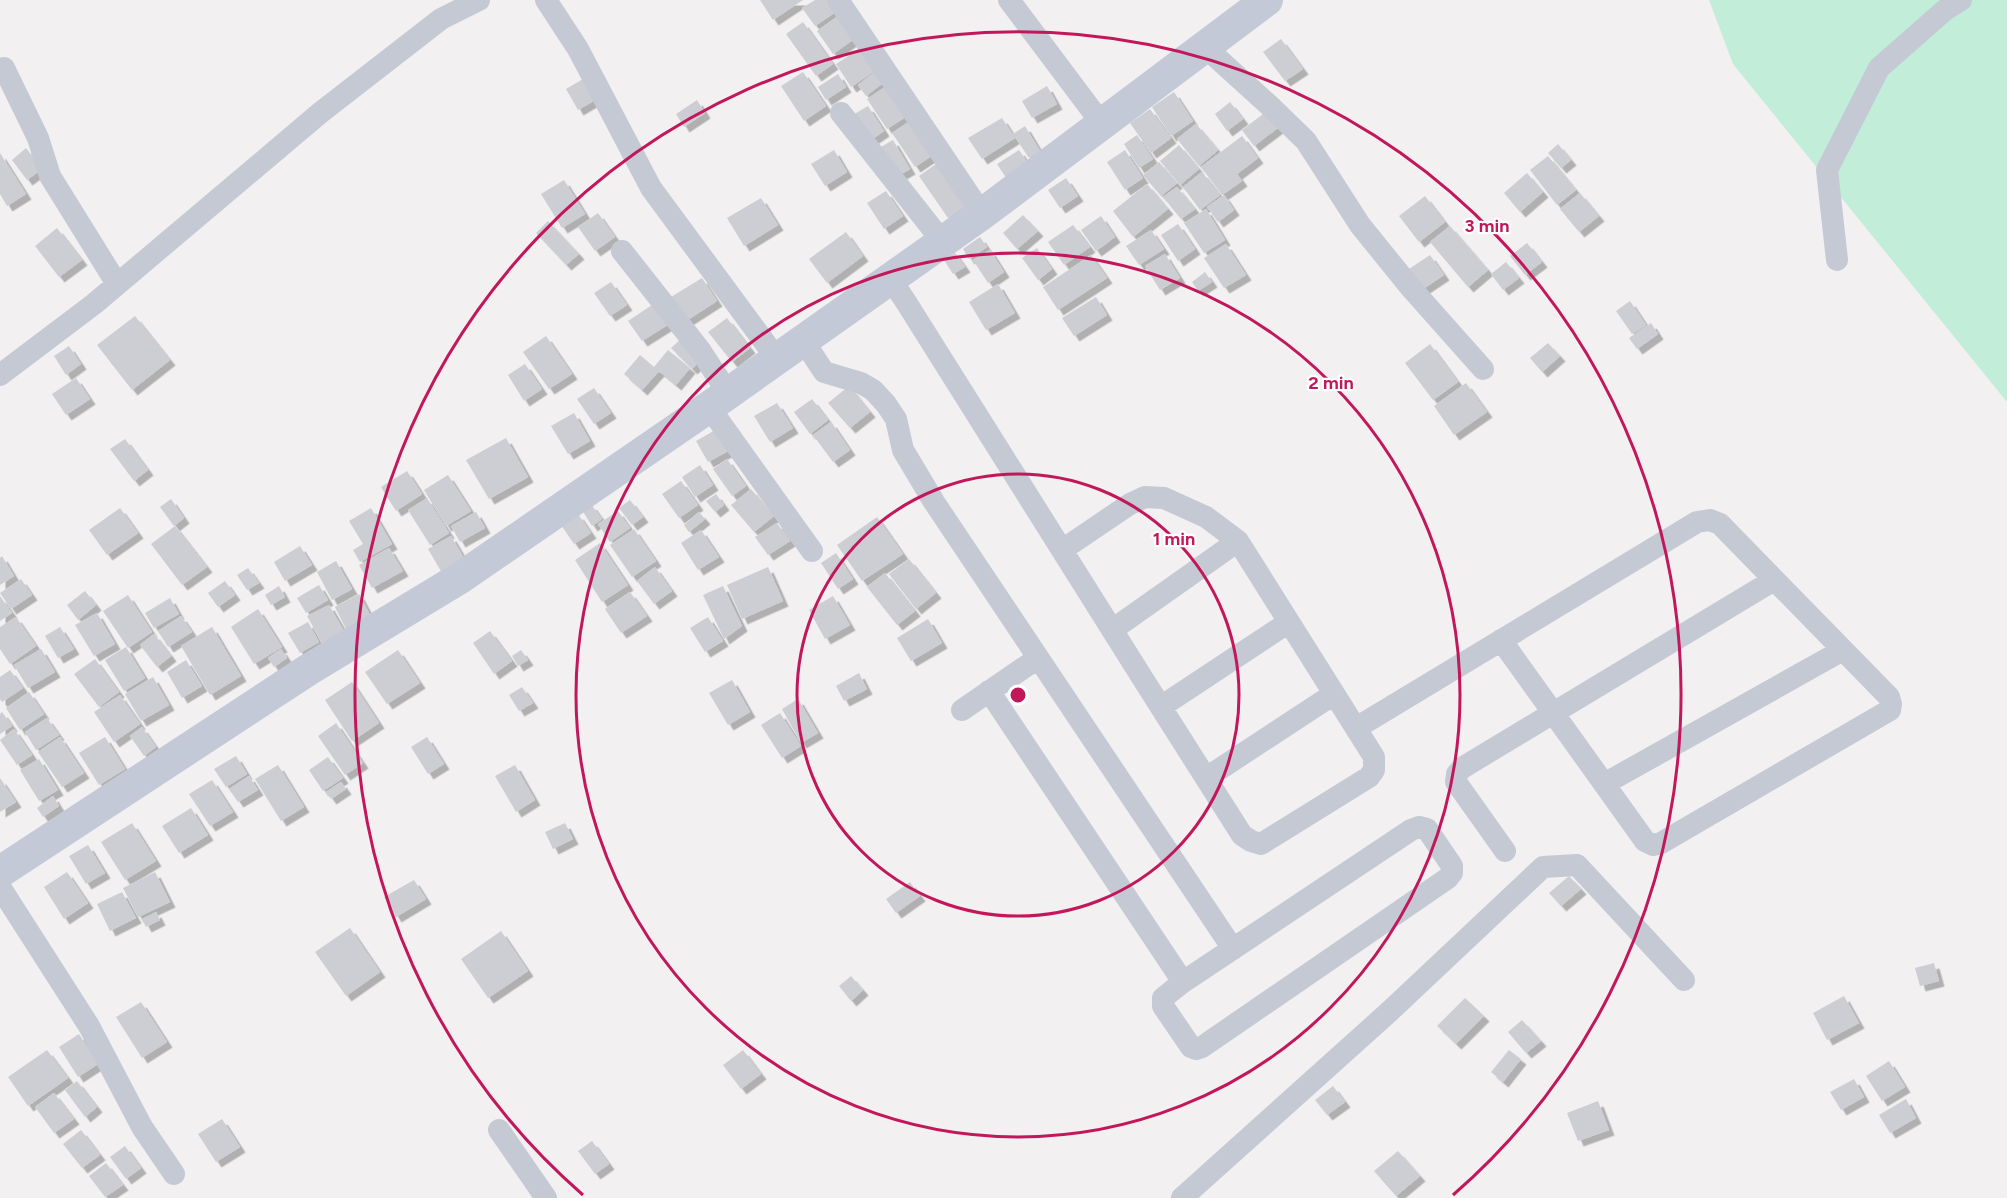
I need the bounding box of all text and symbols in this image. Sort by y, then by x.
text: 3 min [1465,215,1509,237]
text: 2 min [1308,372,1354,394]
text: 1 min [1153,528,1195,550]
centre of rings [1008,685,1028,705]

